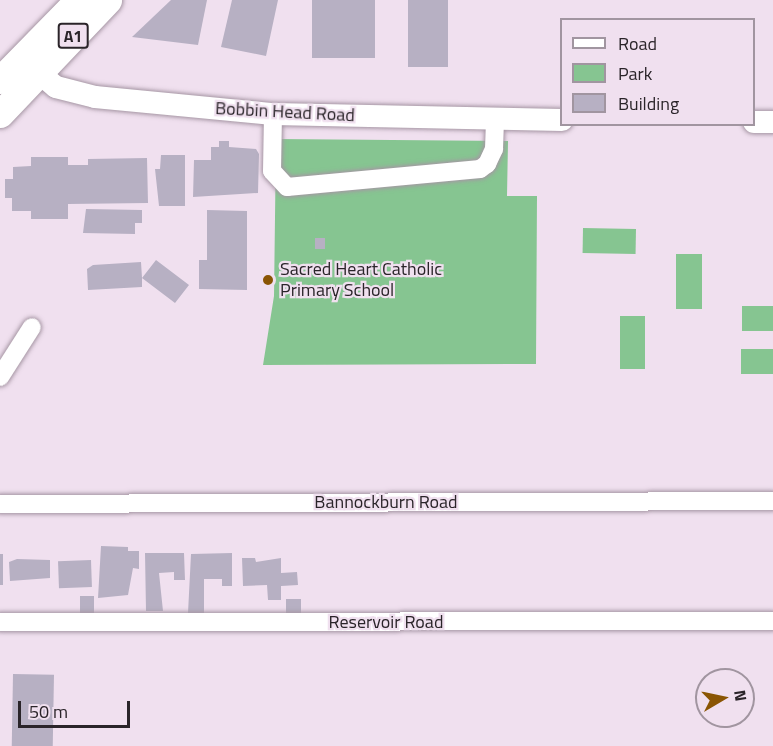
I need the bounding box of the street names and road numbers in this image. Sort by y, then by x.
road number: A1 [56,23,90,49]
street label: Bobbin Head Road [215,98,355,126]
street label: Bannockburn Road [314,491,458,513]
street label: Reservoir Road [329,611,443,633]

